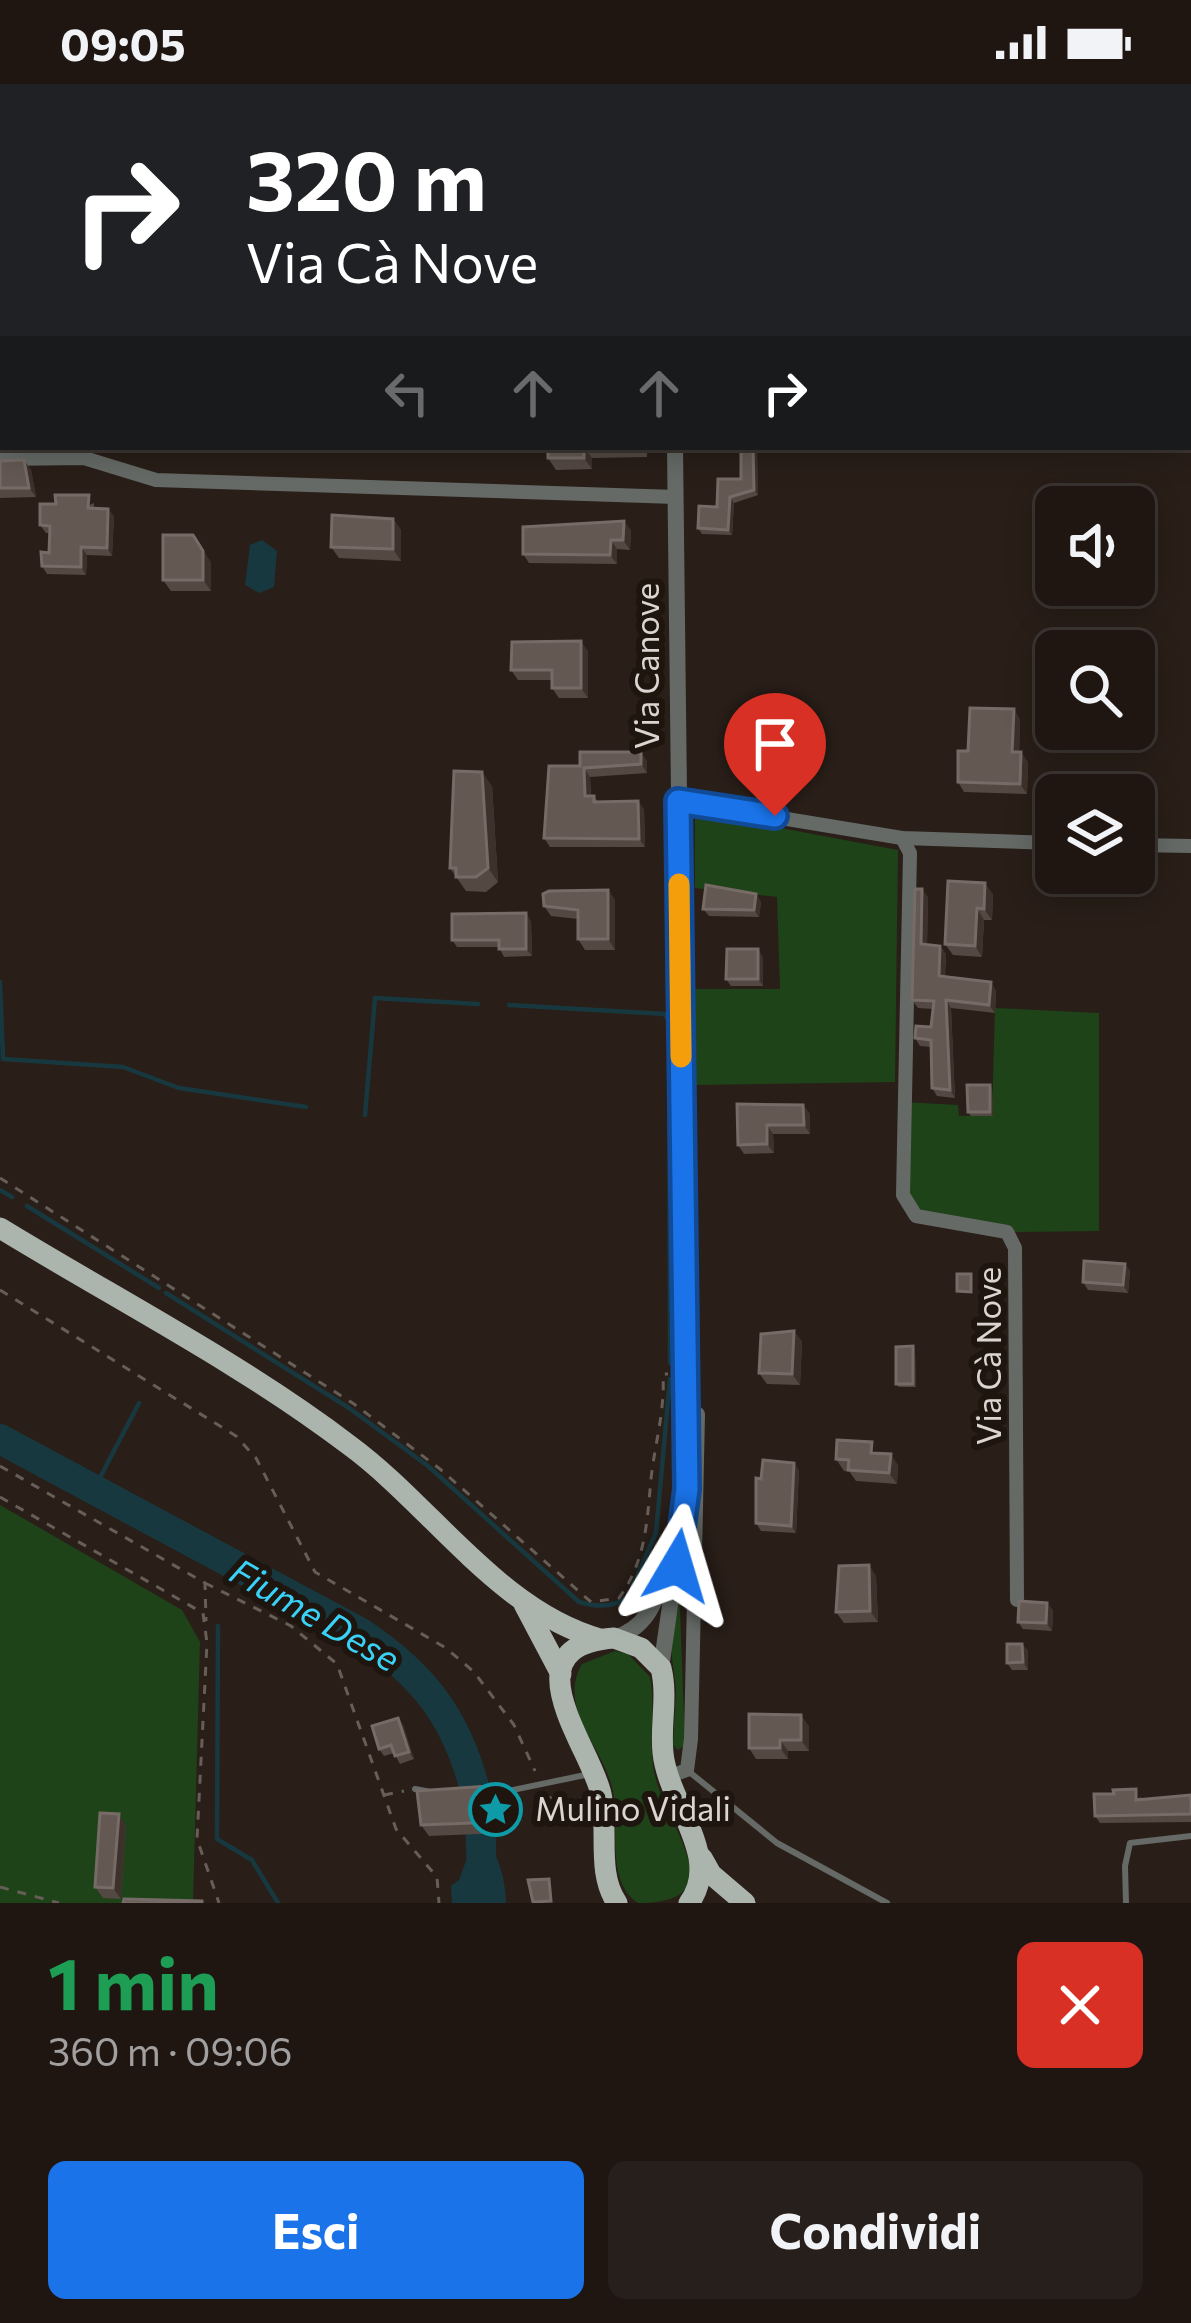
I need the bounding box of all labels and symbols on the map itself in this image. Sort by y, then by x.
street label: Via Canove [625,583,666,749]
pin [724,693,826,816]
street label: Via Cà Nove [967,1267,1008,1445]
position arrow [614,1503,740,1629]
water label: Fiume Dese [224,1547,408,1679]
place icon: Mulino Vidali [468,1781,524,1837]
place label: Mulino Vidali [535,1787,731,1828]

